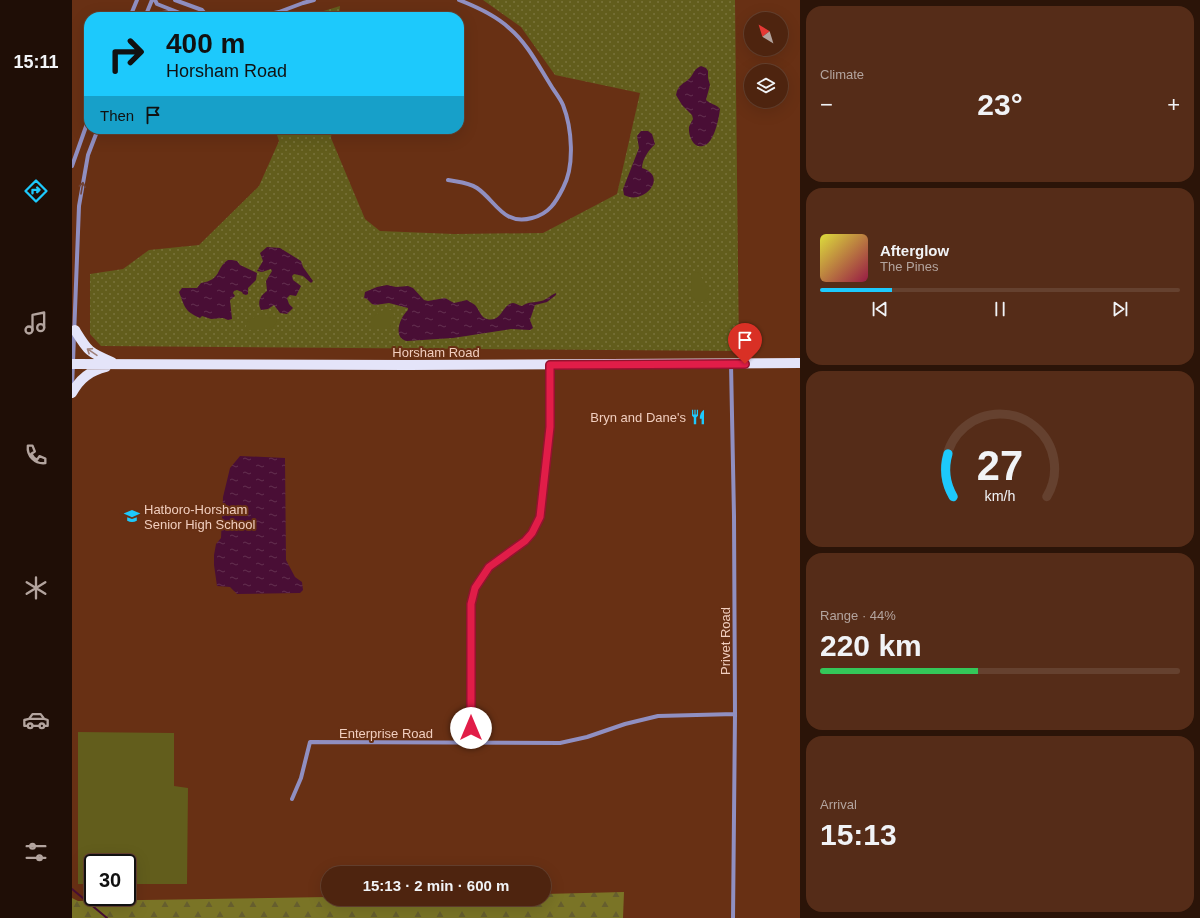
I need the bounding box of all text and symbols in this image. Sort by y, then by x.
north arrow [744,12,788,56]
map controls [744,12,788,108]
icon: right [100,28,152,80]
text: 400 m [166,28,245,59]
text: 15:11 [13,52,59,72]
text: Horsham Road [166,61,287,81]
button: layers [744,64,788,108]
text: Climate [820,67,864,82]
text: 23° [977,88,1023,121]
text: − [820,92,833,117]
text: + [1167,92,1180,117]
icon: arrive [142,104,164,126]
text: Then [100,107,134,124]
icon: directions [22,177,50,205]
one-way arrow [78,181,86,194]
text: Afterglow [880,242,949,259]
text: The Pines [880,259,939,274]
icon: previous [869,298,891,320]
icon: pause [989,298,1011,320]
icon: next [1109,298,1131,320]
icon: music [22,309,50,337]
pin [728,323,762,364]
icon: arrive [734,329,756,351]
street label: Horsham Road [392,345,480,360]
one-way arrow [87,348,98,356]
restaurant icon: Bryn and Dane's [689,408,707,426]
place label: Bryn and Dane's [590,410,686,425]
icon: phone [22,441,50,469]
text: 27 [977,442,1023,489]
text: km/h [985,488,1016,504]
place label: Hatboro-Horsham Senior High School [144,502,255,532]
school or university icon: Hatboro-Horsham Senior High School [123,507,141,525]
icon: climate [22,574,50,602]
street label: Privet Road [718,607,733,675]
text: Range · 44% [820,608,896,623]
text: 220 km [820,629,922,662]
icon: car [22,706,50,734]
position arrow [450,707,492,749]
street label: Enterprise Road [339,726,433,741]
text: Arrival [820,797,857,812]
text: 15:13 [820,818,897,851]
icon: filters [22,838,50,866]
speed limit sign: 30 [84,854,136,906]
text: 15:13 · 2 min · 600 m [363,877,509,894]

